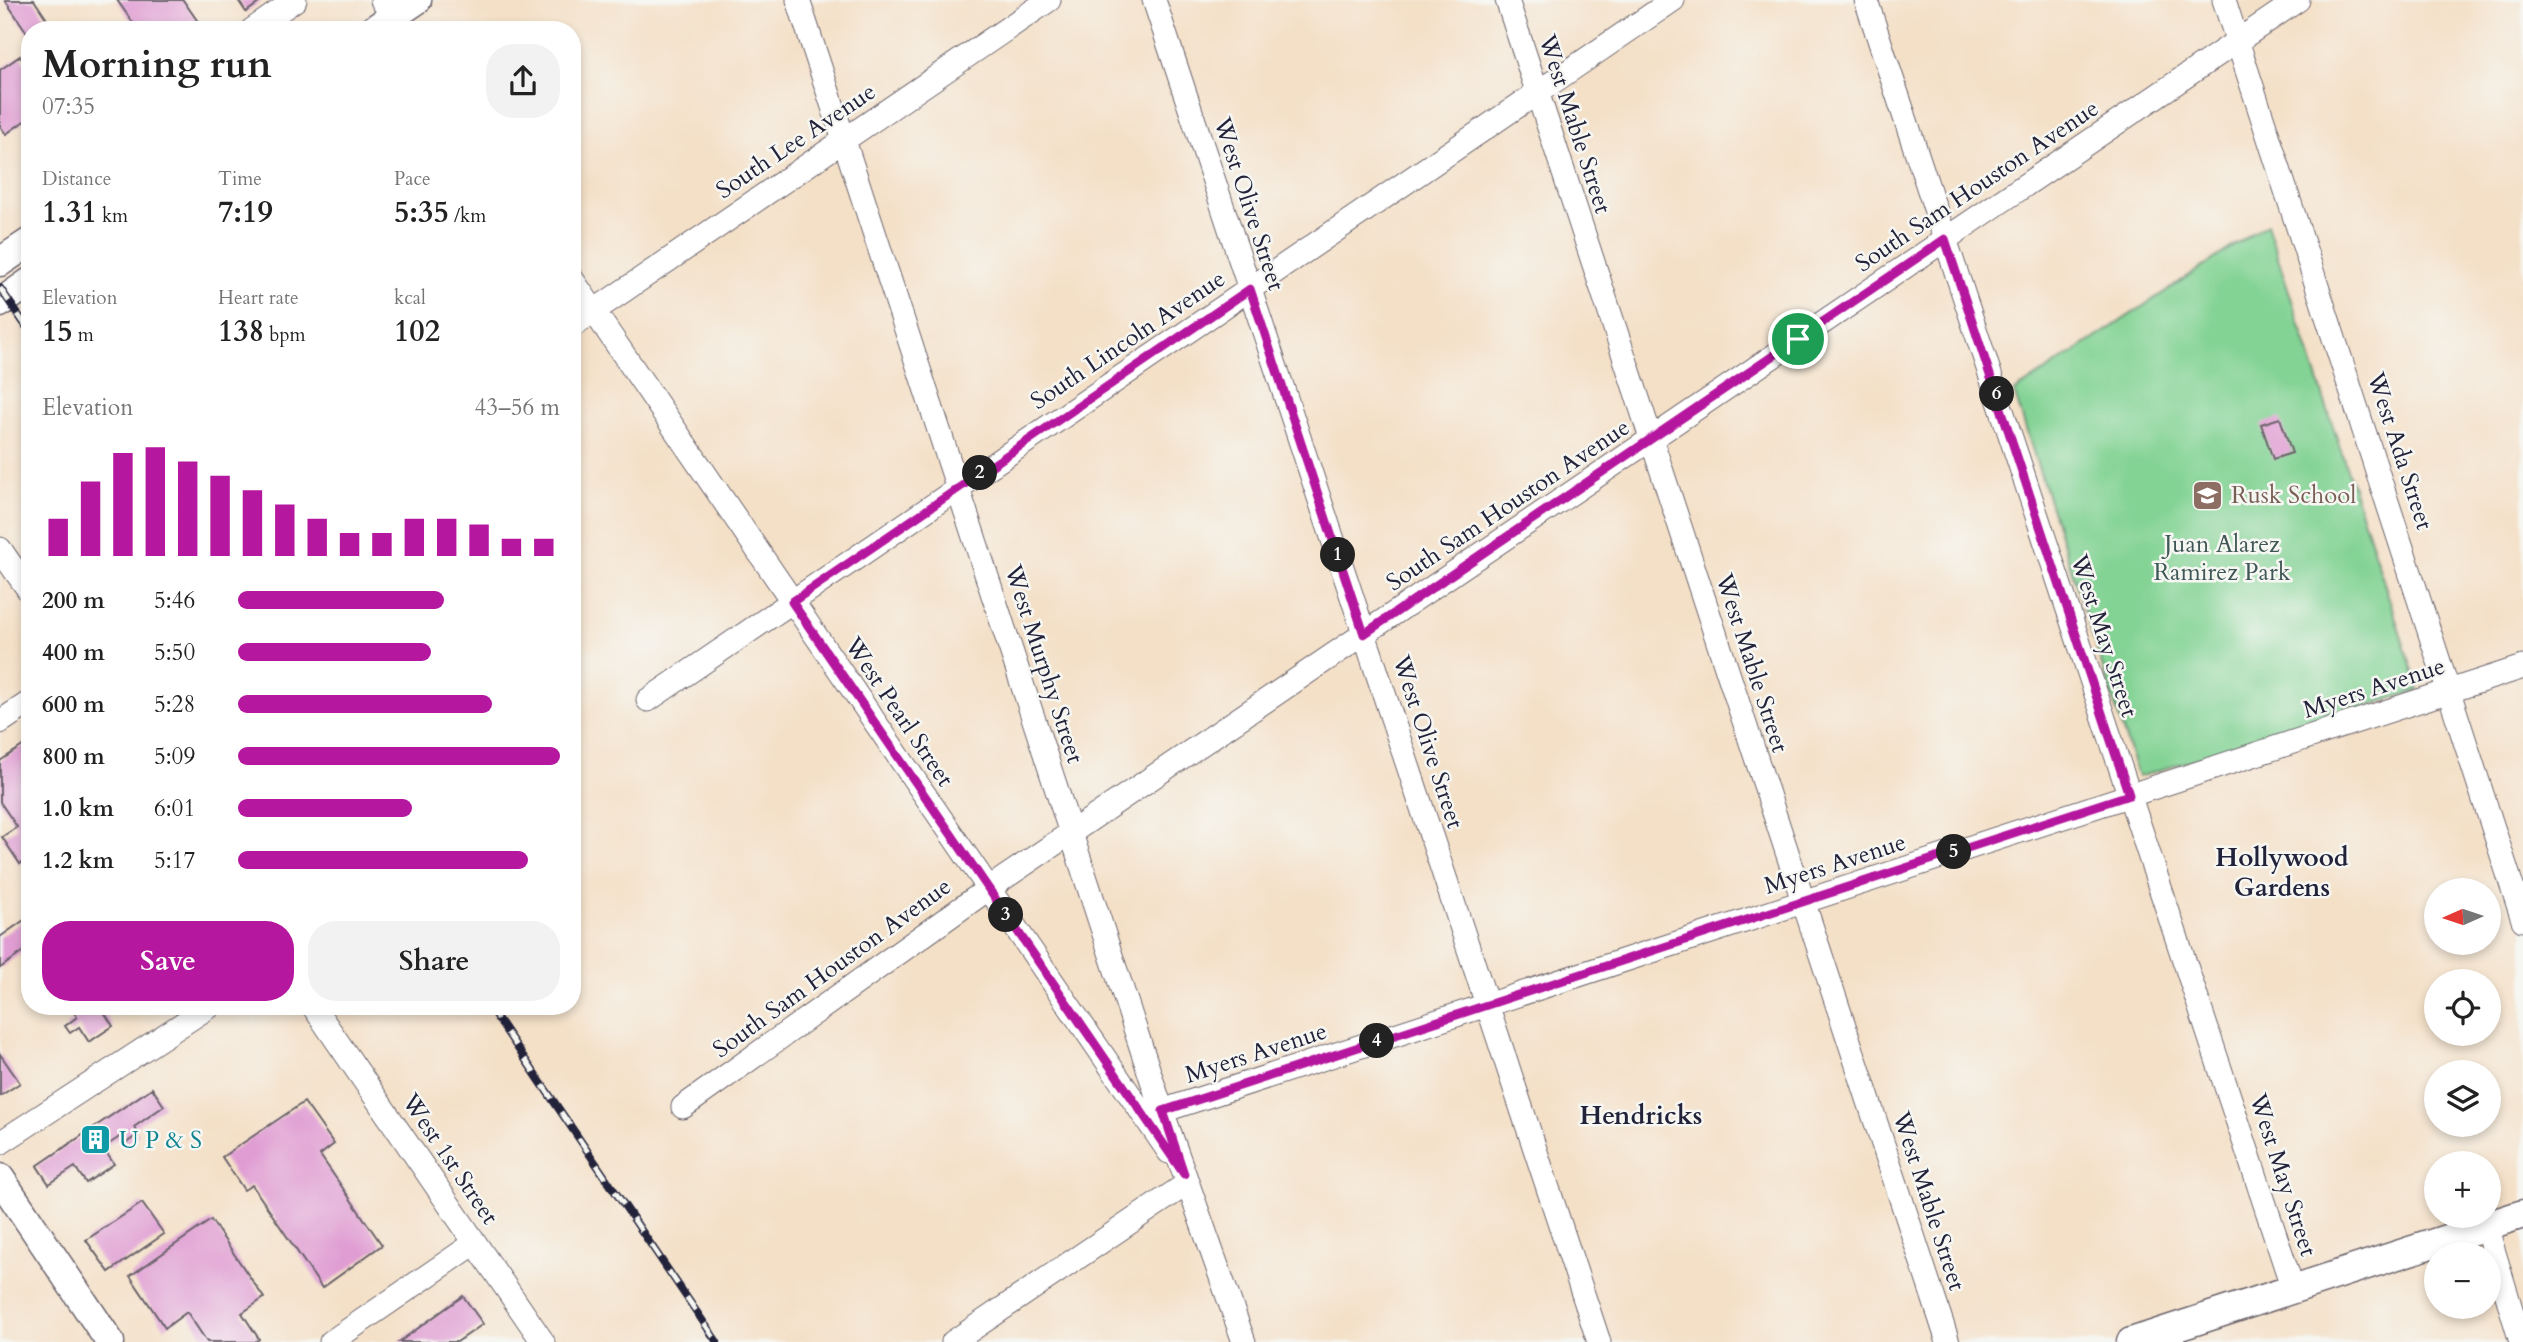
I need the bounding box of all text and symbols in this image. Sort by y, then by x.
street label: West Mable Street [1530,29,1620,218]
text: Morning run [42,39,272,91]
button: share [486,44,560,118]
street label: South Lee Avenue [710,75,882,207]
text: 07:35 [42,91,95,122]
street label: South Sam Houston Avenue [1849,92,2105,280]
street label: West Olive Street [1205,112,1293,295]
text: Distance [42,166,111,192]
text: Time [218,166,262,192]
text: Pace [394,166,431,192]
text: 1.31 [42,192,97,233]
text: 7:19 [218,192,273,233]
text: 5:35 [394,192,449,233]
text: km [97,203,128,229]
text: /km [449,203,486,229]
street label: South Lincoln Avenue [1024,263,1232,417]
text: Elevation [42,285,117,311]
text: Heart rate [218,285,299,311]
text: kcal [394,285,426,311]
pin [1768,309,1828,369]
text: 15 [42,311,73,352]
text: 138 [218,311,264,352]
text: 102 [394,311,440,352]
icon: arrive [1779,320,1817,358]
text: m [73,322,94,348]
text: bpm [264,322,306,348]
street label: West Ada Street [2359,367,2441,534]
pin: 6 [1980,376,2014,412]
text: 6 [1992,380,2001,406]
text: Elevation [42,392,133,423]
text: 43–56 m [475,392,560,423]
street label: South Sam Houston Avenue [1380,411,1636,599]
pin: 2 [962,456,998,490]
text: 2 [975,459,984,485]
school or university icon: Rusk School [2191,478,2225,512]
place label: Rusk School [2231,479,2356,512]
park label: Juan Alarez Ramirez Park [2153,528,2291,589]
pin: 1 [1320,538,1356,572]
text: 1 [1333,541,1342,567]
street label: West May Street [2062,549,2146,722]
street label: West Murphy Street [996,560,1092,768]
street label: West Mable Street [1707,568,1797,757]
text: 200 m [42,585,105,616]
text: 5:46 [154,585,195,616]
street label: West Pearl Street [836,630,962,794]
text: 400 m [42,637,105,668]
text: 5:50 [154,637,195,668]
street label: West Olive Street [1384,650,1472,833]
street label: Myers Avenue [2299,650,2449,726]
text: 600 m [42,689,105,720]
text: 5:28 [154,689,195,720]
text: 800 m [42,741,105,772]
text: 5:09 [154,741,195,772]
text: 1.0 km [42,793,114,824]
text: 6:01 [154,793,195,824]
street label: Myers Avenue [1760,826,1910,902]
pin: 5 [1937,834,1972,870]
text: 5 [1949,838,1958,864]
district label: Hollywood Gardens [2215,840,2349,905]
text: 1.2 km [42,845,114,876]
text: 5:17 [154,845,195,876]
street label: South Sam Houston Avenue [706,870,958,1066]
north arrow [2424,878,2501,956]
map controls [2424,878,2501,1319]
pin: 3 [988,898,1024,932]
text: 3 [1001,901,1010,927]
button: Save [42,921,294,1001]
button: Share [308,921,560,1001]
button: locate [2424,969,2501,1046]
street label: Myers Avenue [1181,1015,1331,1091]
pin: 4 [1360,1024,1394,1058]
text: 4 [1372,1027,1381,1053]
button: layers [2424,1060,2501,1137]
street label: West 1st Street [393,1086,506,1231]
street label: West May Street [2241,1088,2325,1261]
district label: Hendricks [1579,1098,1703,1133]
street label: West Mable Street [1884,1106,1974,1295]
building icon: U P & S [79,1123,113,1157]
place label: U P & S [119,1124,202,1157]
button: + [2424,1151,2501,1228]
button: − [2424,1242,2501,1319]

